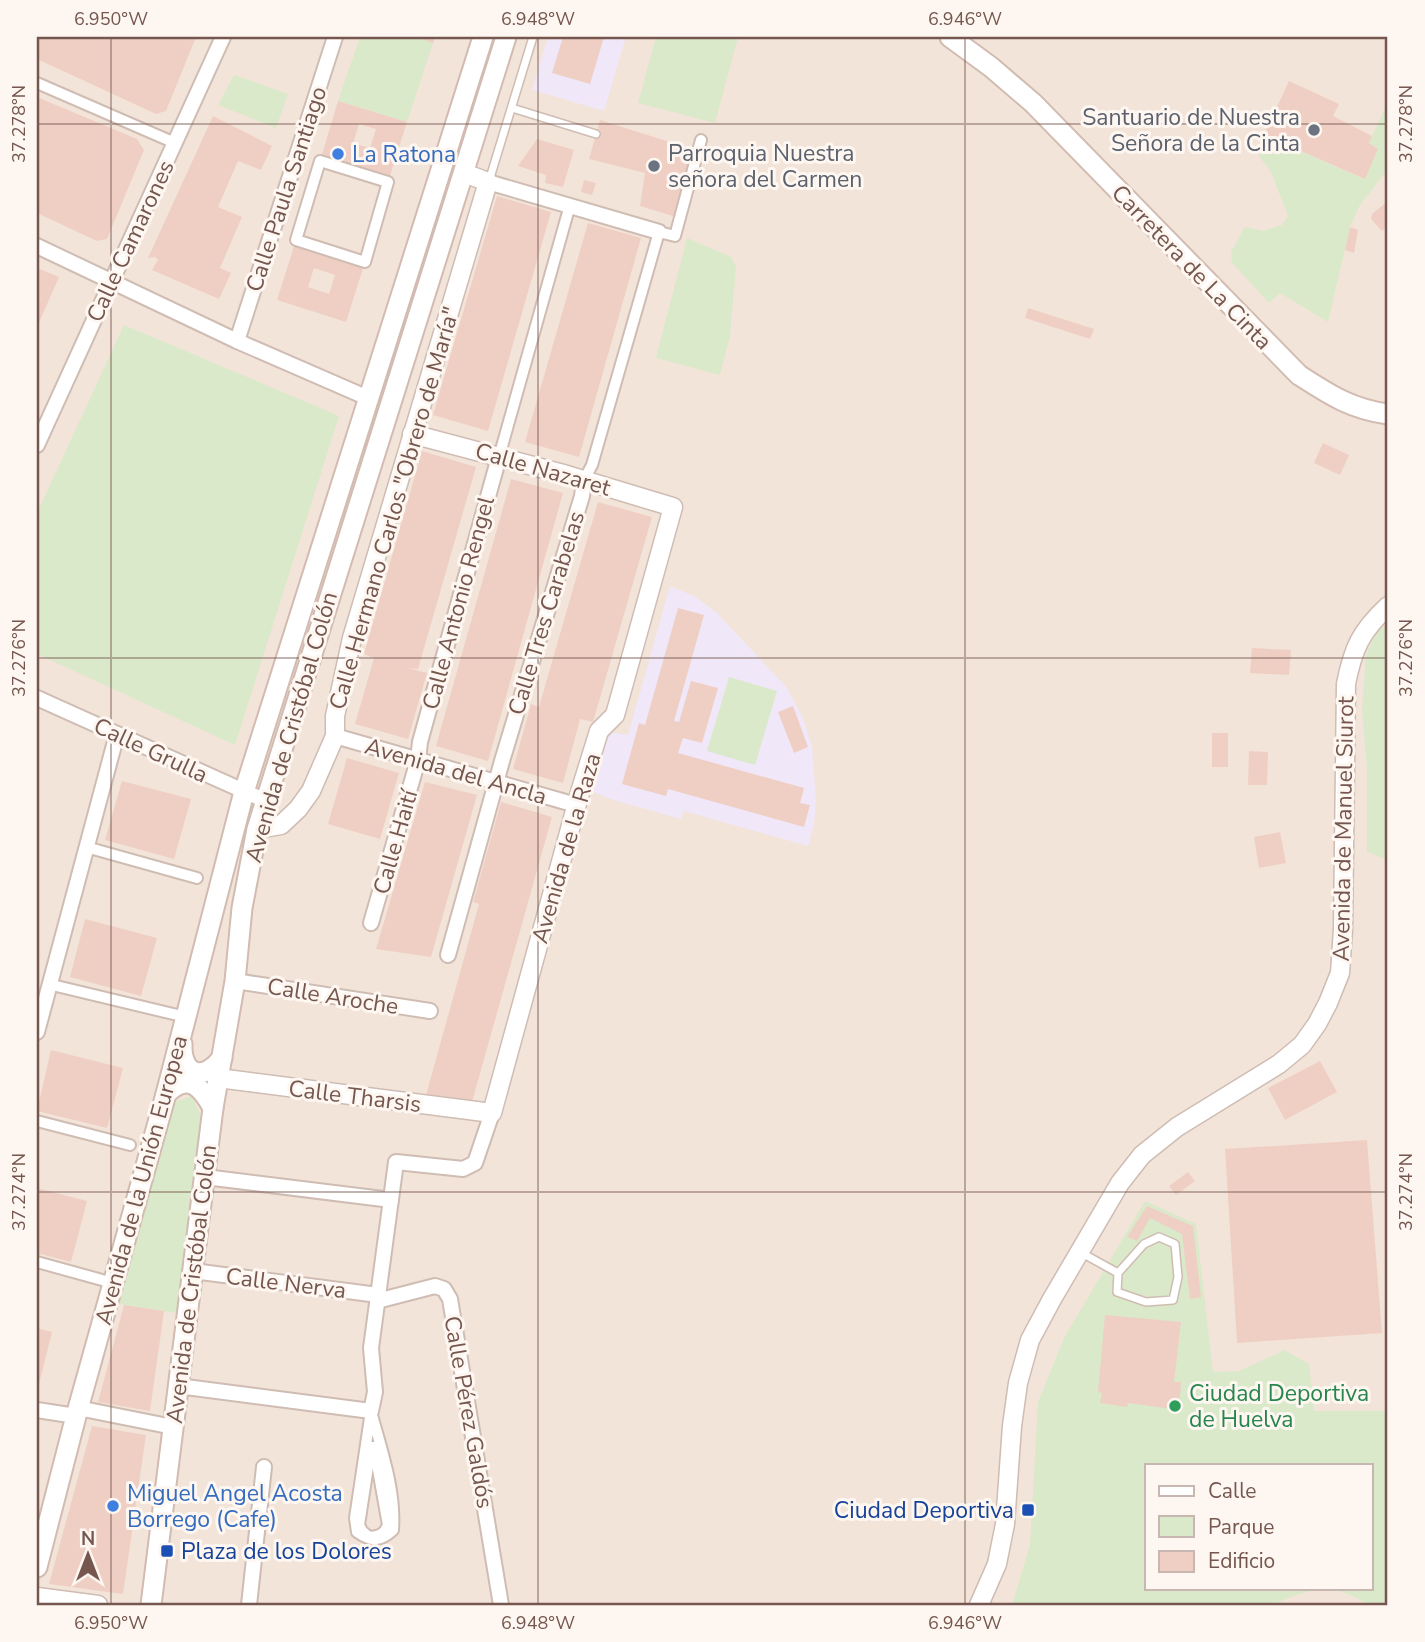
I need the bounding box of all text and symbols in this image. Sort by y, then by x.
text: 6.950°W [74,7,148,31]
text: 6.948°W [501,7,575,31]
text: 6.946°W [928,7,1002,31]
street label: Calle Paula Santiago [239,83,334,296]
text: 37.278°N [7,85,31,163]
text: 37.278°N [1394,85,1418,163]
place label: Santuario de Nuestra Señora de la Cinta [1082,102,1300,159]
marker: Santuario de Nuestra Señora de la Cinta [1306,122,1322,138]
place label: Parroquia Nuestra señora del Carmen [668,138,862,195]
place label: La Ratona [352,139,456,170]
marker: La Ratona [330,146,346,162]
street label: Calle Camarones [79,155,182,327]
marker: Parroquia Nuestra señora del Carmen [646,158,662,174]
street label: Carretera de La Cinta [1105,178,1279,357]
street label: Calle Hermano Carlos "Obrero de María" [322,303,467,713]
street label: Calle Nazaret [472,435,615,504]
street label: Calle Antonio Rengel [415,493,502,713]
street label: Calle Tres Carabelas [501,507,592,719]
street label: Avenida de Cristóbal Colón [238,588,345,866]
text: 37.276°N [7,619,31,697]
text: 37.276°N [1394,619,1418,697]
street label: Avenida de Manuel Siurot [1326,695,1361,962]
street label: Calle Grulla [89,711,213,790]
street label: Avenida del Ancla [361,731,550,812]
street label: Avenida de la Raza [524,749,608,947]
street label: Calle Haití [366,785,426,898]
street label: Calle Aroche [265,971,401,1022]
street label: Avenida de la Unión Europea [88,1032,195,1328]
street label: Calle Tharsis [287,1073,423,1120]
street label: Avenida de Cristóbal Colón [159,1143,224,1425]
text: 37.274°N [7,1153,31,1231]
text: 37.274°N [1394,1153,1418,1231]
street label: Calle Nerva [224,1261,348,1306]
street label: Calle Pérez Galdós [436,1313,501,1511]
place label: Ciudad Deportiva de Huelva [1189,1378,1369,1435]
marker: Ciudad Deportiva de Huelva [1167,1398,1183,1414]
legend [1145,1464,1372,1590]
text: Calle [1208,1477,1256,1505]
place label: Miguel Angel Acosta Borrego (Cafe) [127,1478,343,1535]
place label: Ciudad Deportiva [834,1495,1014,1526]
marker: Miguel Angel Acosta Borrego (Cafe) [105,1498,121,1514]
marker: Ciudad Deportiva [1020,1502,1036,1518]
text: Parque [1208,1513,1275,1541]
north arrow [52,1520,122,1590]
text: N [81,1526,95,1552]
place label: Plaza de los Dolores [181,1536,392,1567]
marker: Plaza de los Dolores [159,1543,175,1559]
text: Edificio [1208,1547,1275,1575]
text: 6.950°W [74,1611,148,1635]
text: 6.948°W [501,1611,575,1635]
text: 6.946°W [928,1611,1002,1635]

